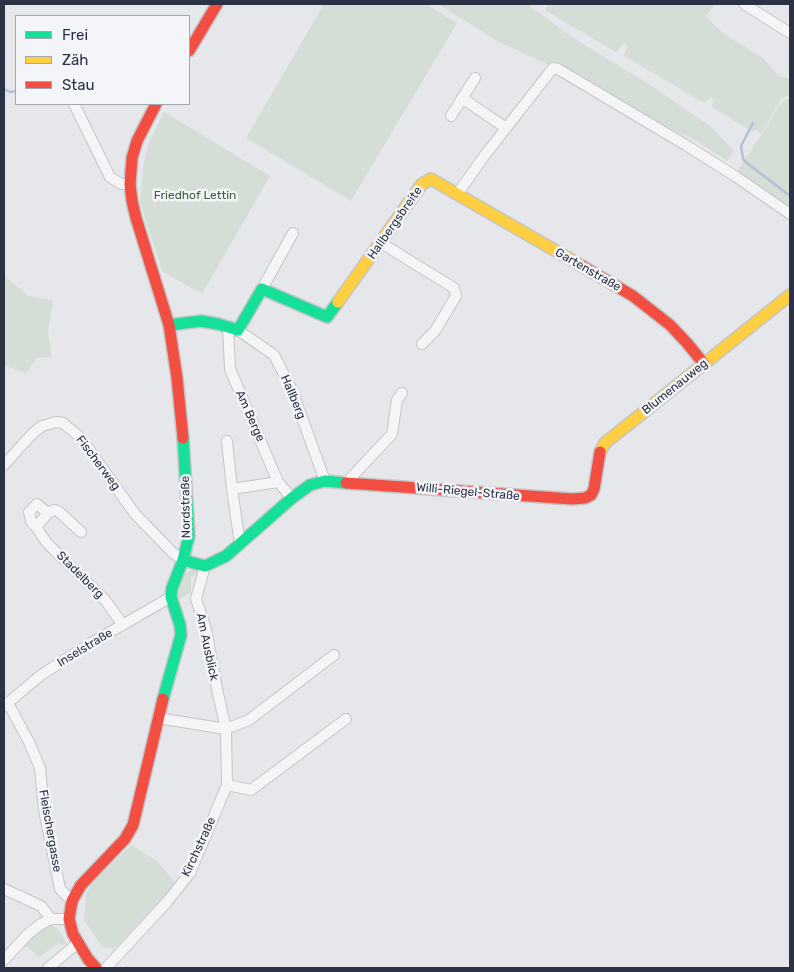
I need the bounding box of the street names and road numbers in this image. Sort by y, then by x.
street label: Hallbergsbreite [365,184,425,262]
street label: Gartenstraße [552,245,624,295]
street label: Blumenauweg [639,356,711,418]
street label: Hallberg [277,373,309,421]
street label: Am Berge [232,388,268,444]
street label: Fischerweg [73,433,123,493]
street label: Nordstraße [178,476,194,538]
street label: Willi-Riegel-Straße [416,480,520,504]
street label: Stadelberg [53,548,107,602]
street label: Am Ausblick [193,612,221,682]
street label: Inselstraße [55,626,115,670]
street label: Fleischergasse [36,789,64,873]
street label: Kirchstraße [179,815,219,879]

